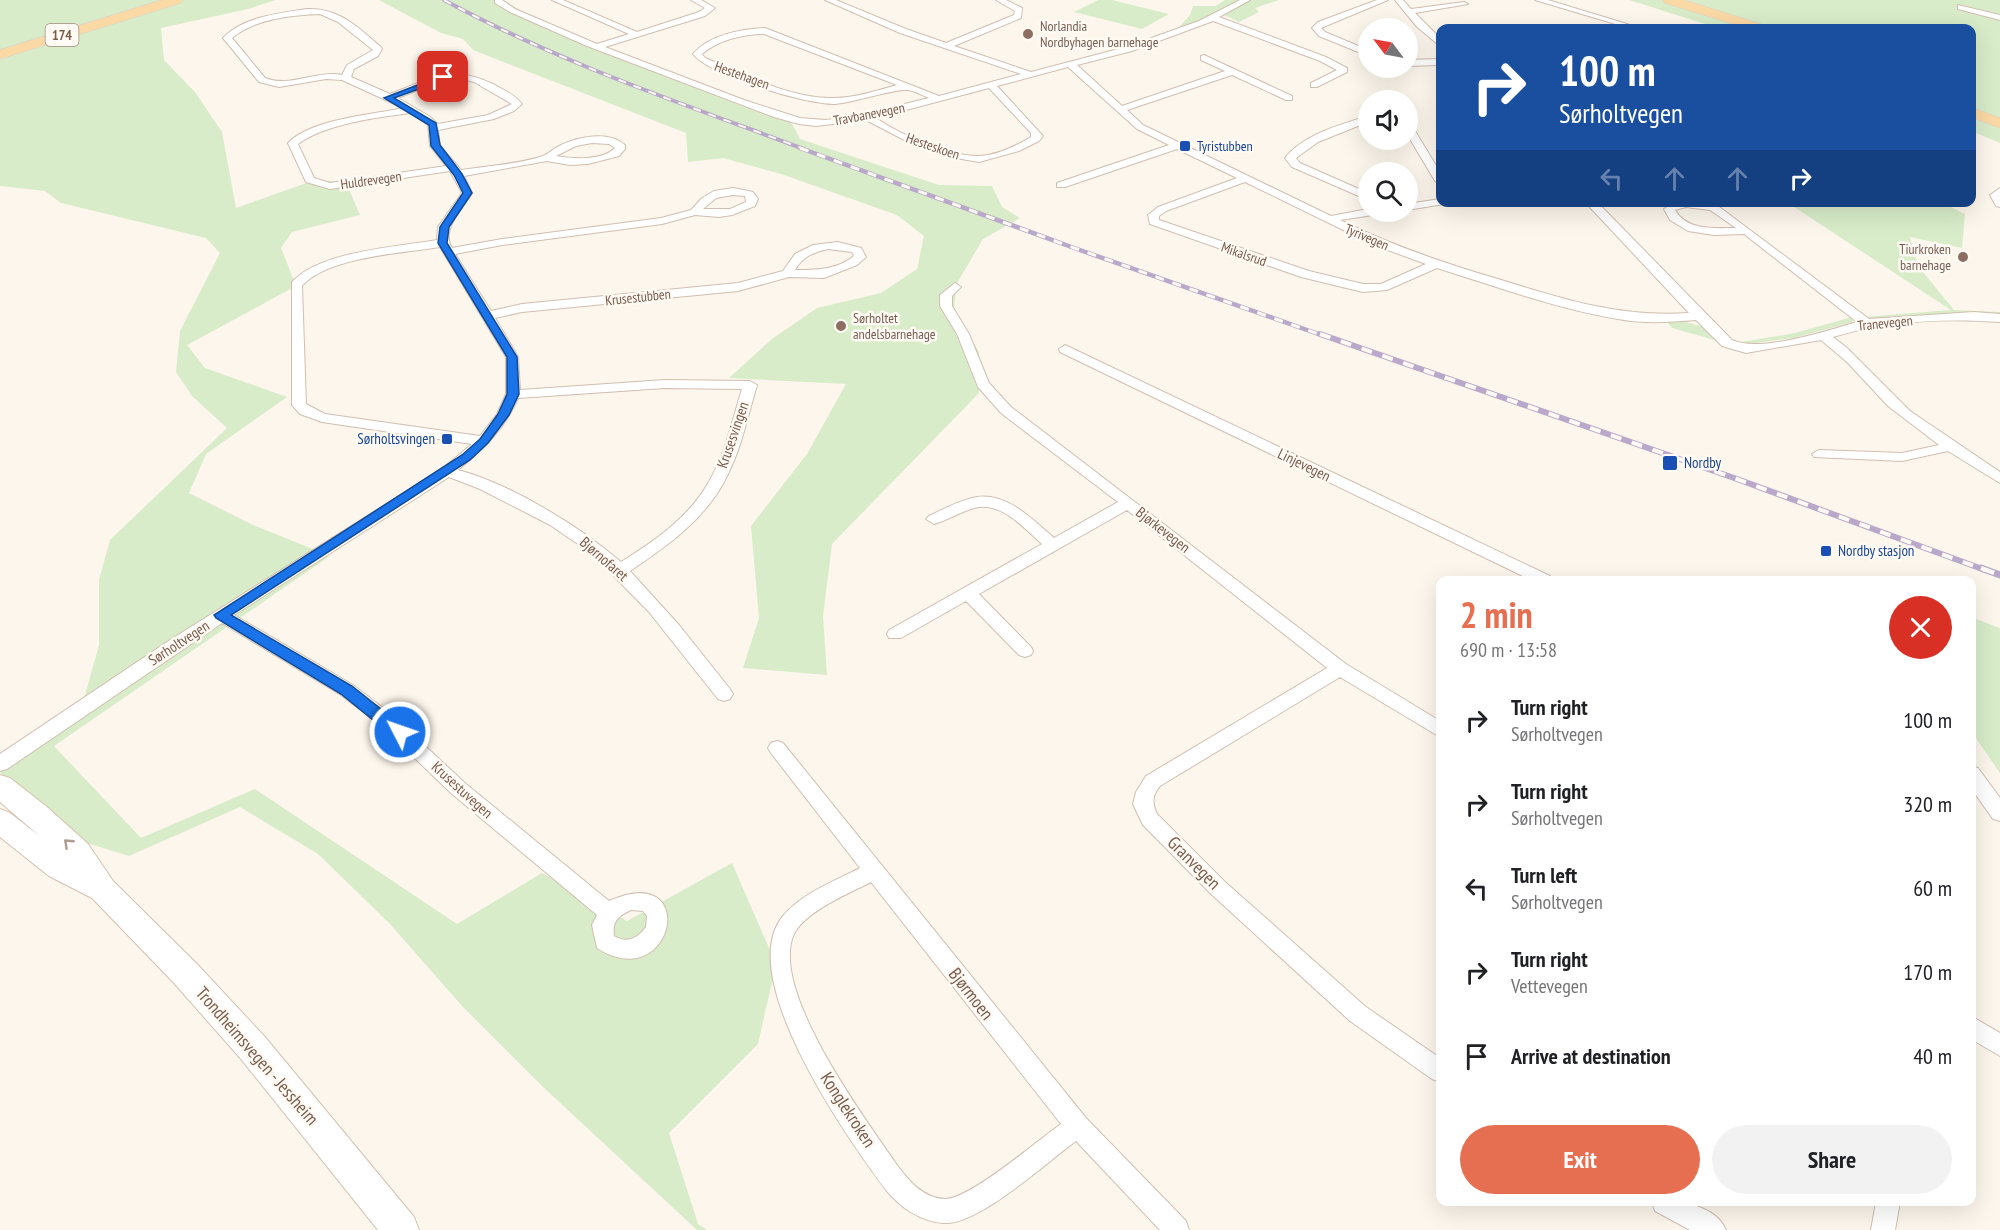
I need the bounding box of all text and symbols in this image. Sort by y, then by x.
place label: Norlandia Nordbyhagen barnehage [1040,17,1159,51]
north arrow [1358,18,1418,78]
map controls [1358,18,1418,222]
road number: 174 [46,24,78,46]
marker: Norlandia Nordbyhagen barnehage [1021,27,1035,41]
text: 100 m [1559,43,1656,98]
icon: right [1460,48,1538,126]
pin [417,51,468,102]
street label: Hestehagen [712,57,772,93]
icon: arrive [426,60,459,93]
button: sound [1358,90,1418,150]
text: Sørholtvegen [1559,96,1683,130]
street label: Travbanevegen [832,98,906,130]
street label: Hesteskoen [904,128,962,164]
place label: Tyristubben [1197,137,1253,155]
marker: Tyristubben [1178,139,1192,153]
button: search [1358,162,1418,222]
icon: left [1595,162,1628,195]
icon: ahead [1658,162,1691,195]
icon: ahead [1721,162,1754,195]
icon: right [1784,162,1817,195]
street label: Huldrevegen [339,167,403,193]
street label: Tyrivegen [1342,220,1392,254]
street label: Mikalsrud [1219,238,1269,270]
place label: Tiurkroken barnehage [1899,240,1951,274]
marker: Tiurkroken barnehage [1956,250,1970,264]
street label: Krusestubben [604,285,672,309]
place label: Sørholtet andelsbarnehage [853,309,936,343]
street label: Tranevegen [1857,311,1913,335]
marker: Sørholtet andelsbarnehage [834,319,848,333]
street label: Krusesvingen [712,399,753,471]
place label: Sørholtsvingen [357,429,435,448]
marker: Sørholtsvingen [440,432,454,446]
street label: Linjevegen [1275,444,1334,485]
place label: Nordby [1684,453,1722,472]
marker: Nordby [1661,454,1679,472]
street label: Bjørkevegen [1132,503,1194,557]
street label: Bjørnofaret [576,532,633,585]
place label: Nordby stasjon [1838,541,1914,560]
marker: Nordby stasjon [1819,544,1833,558]
text: 2 min [1460,591,1533,638]
button: close [1889,596,1952,659]
street label: Sørholtvegen [145,616,213,669]
text: 690 m · 13:58 [1460,637,1557,663]
text: Turn right [1511,693,1588,721]
position arrow [368,700,432,764]
icon: right [1460,704,1493,737]
text: 100 m [1903,706,1952,734]
text: Sørholtvegen [1511,721,1603,747]
street label: Krusestuvegen [428,757,497,822]
text: Turn right [1511,777,1588,805]
icon: right [1460,788,1493,821]
text: 320 m [1903,790,1952,818]
text: Sørholtvegen [1511,805,1603,831]
street label: Granvegen [1163,831,1226,894]
one-way arrow [65,839,75,850]
text: Turn left [1511,861,1577,889]
icon: left [1460,872,1493,905]
text: 60 m [1913,874,1952,902]
text: Sørholtvegen [1511,889,1603,915]
text: Turn right [1511,945,1588,973]
icon: right [1460,956,1493,989]
text: 170 m [1903,958,1952,986]
street label: Bjørmoen [944,963,999,1024]
text: Vettevegen [1511,973,1588,999]
street label: Trondheimsvegen - Jessheim [191,982,324,1130]
icon: arrive [1460,1040,1493,1073]
text: Arrive at destination [1511,1042,1671,1070]
text: 40 m [1913,1042,1952,1070]
street label: Konglekroken [816,1068,881,1152]
button: Exit [1460,1125,1700,1194]
button: Share [1712,1125,1952,1194]

